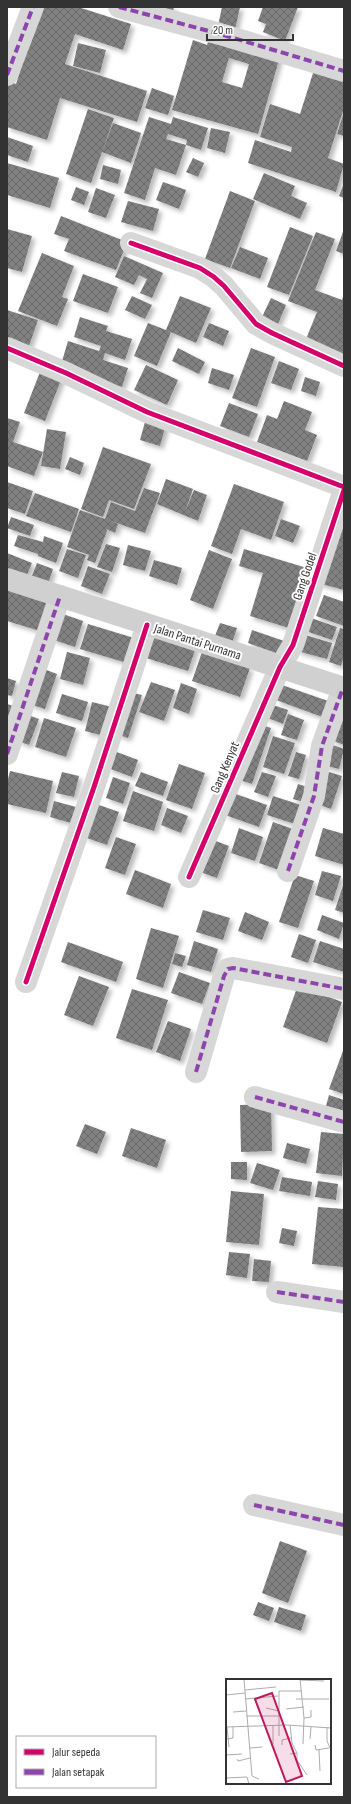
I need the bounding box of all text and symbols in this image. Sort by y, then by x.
scale bar [207,16,293,42]
text: 20 m [213,23,233,38]
street label: Gang Godel [289,550,321,602]
street label: Jalan Pantai Purnama [151,620,243,664]
street label: Gang Kenyat [207,739,243,796]
inset map [226,1679,331,1784]
legend [16,1736,156,1788]
text: Jalur sepeda [51,1745,101,1760]
text: Jalan setapak [51,1765,105,1780]

